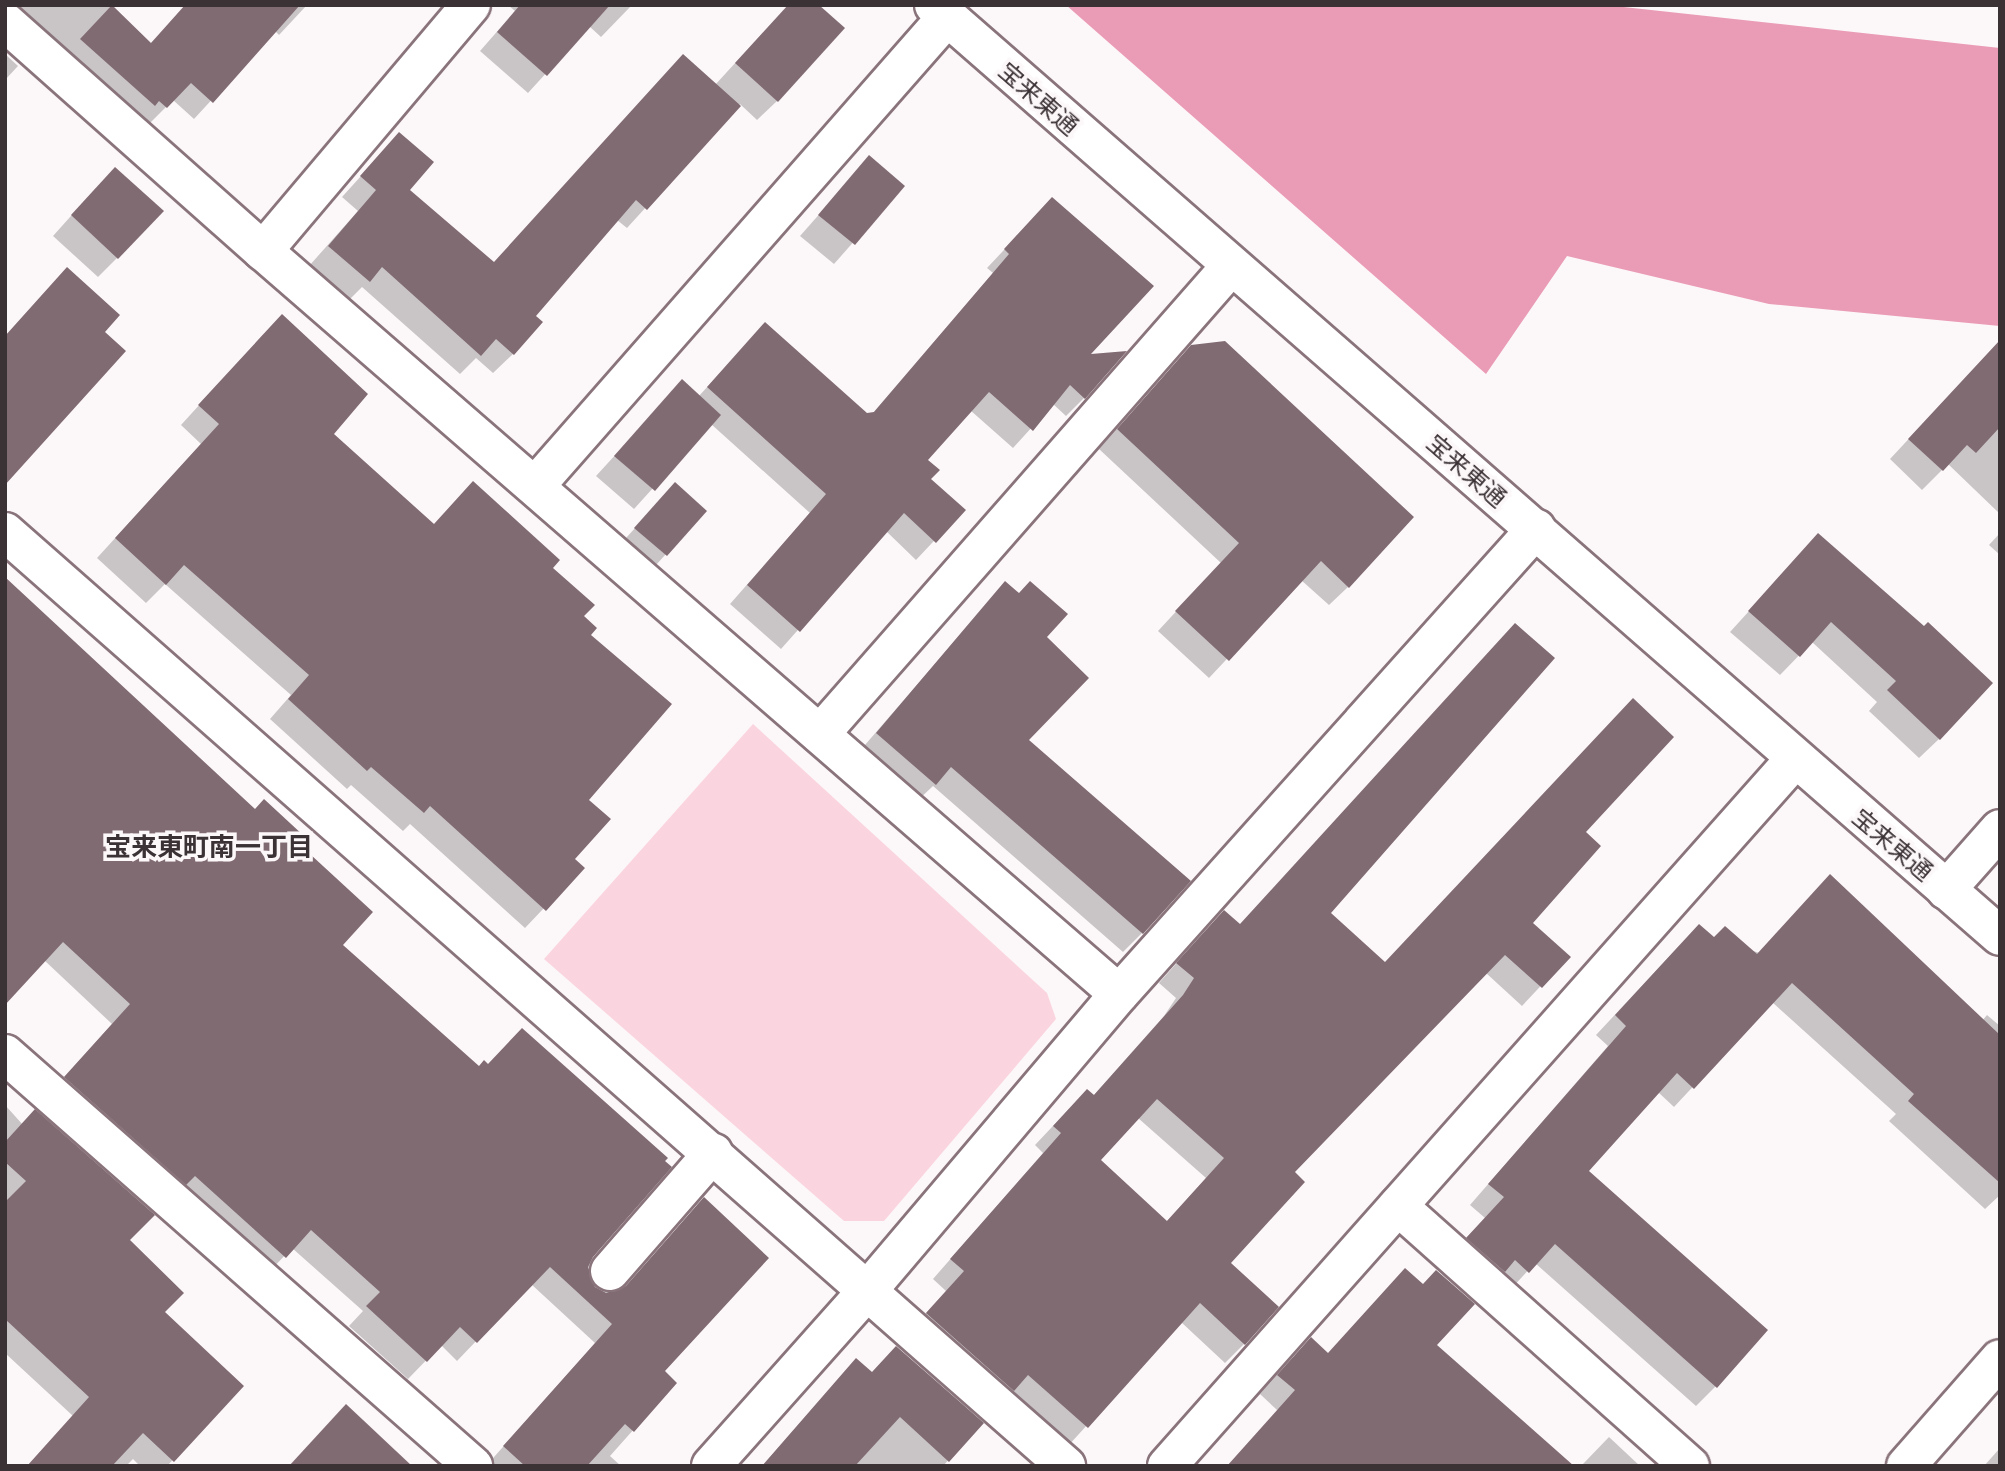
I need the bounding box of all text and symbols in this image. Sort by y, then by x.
street label: 宝来東通 [993,56,1085,140]
street label: 宝来東通 [1421,428,1513,512]
street label: 宝来東通 [1847,802,1939,886]
district label: 宝来東町南一丁目 [105,831,313,863]

